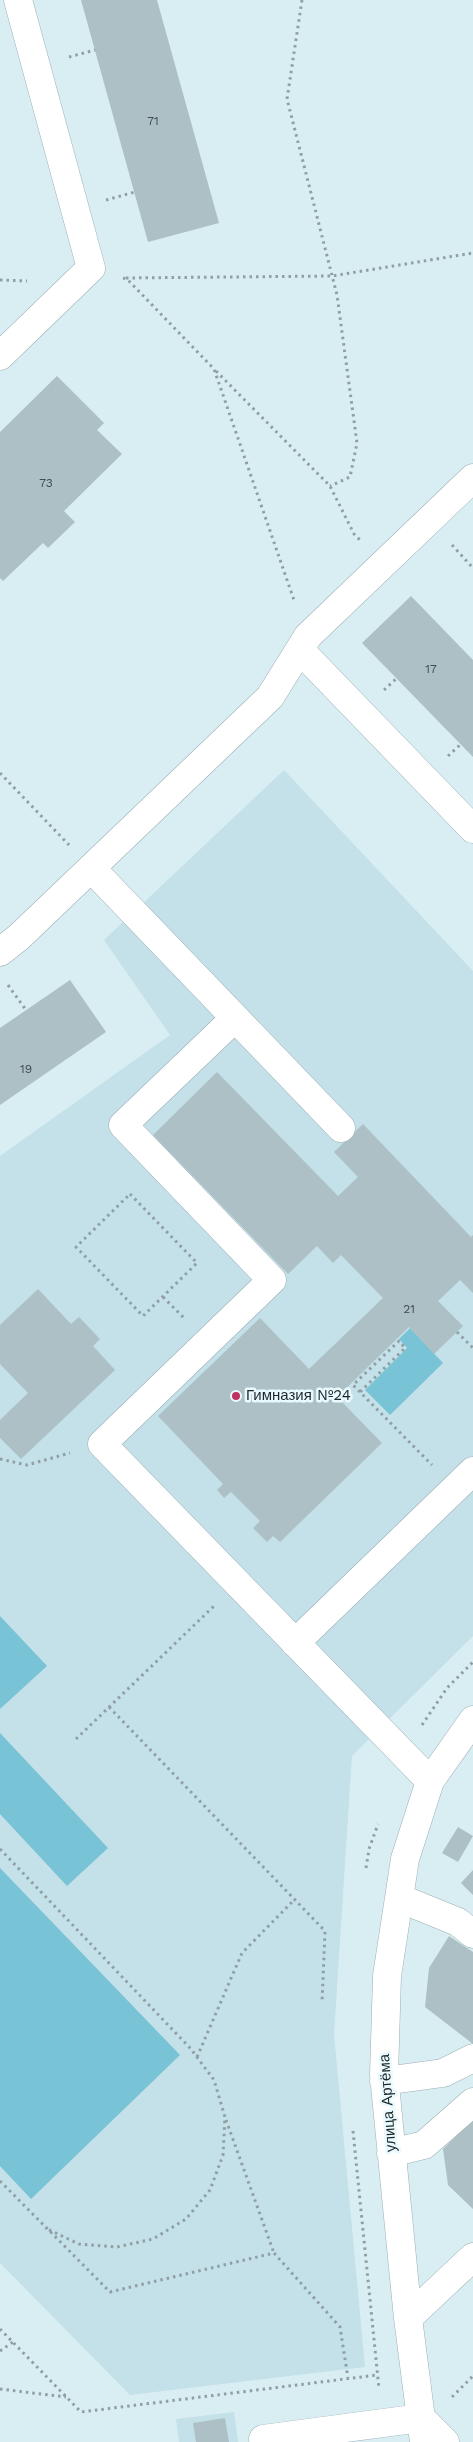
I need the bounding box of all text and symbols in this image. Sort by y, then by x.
house number: 71 [147,114,159,128]
house number: 73 [39,476,53,490]
house number: 17 [425,662,437,676]
house number: 19 [20,1062,32,1076]
house number: 21 [403,1302,415,1316]
place label: Гимназия №24 [246,1387,351,1405]
marker: Гимназия №24 [230,1390,242,1402]
street label: улица Артёма [376,2053,400,2153]

